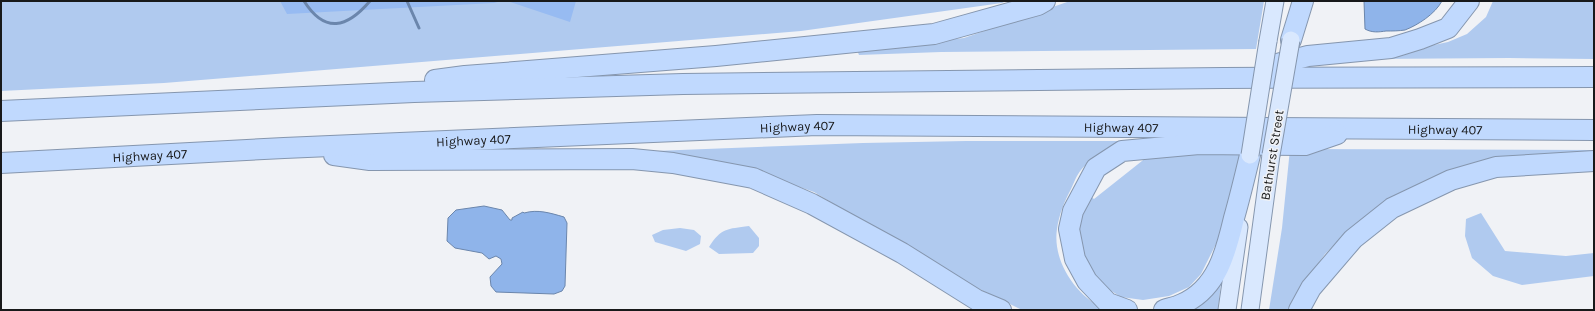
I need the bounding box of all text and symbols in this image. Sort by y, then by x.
street label: Bathurst Street [1257,109,1287,201]
street label: Highway 407 [760,117,834,135]
street label: Highway 407 [1084,119,1158,135]
street label: Highway 407 [1408,121,1482,137]
street label: Highway 407 [436,131,511,149]
street label: Highway 407 [112,146,187,165]

